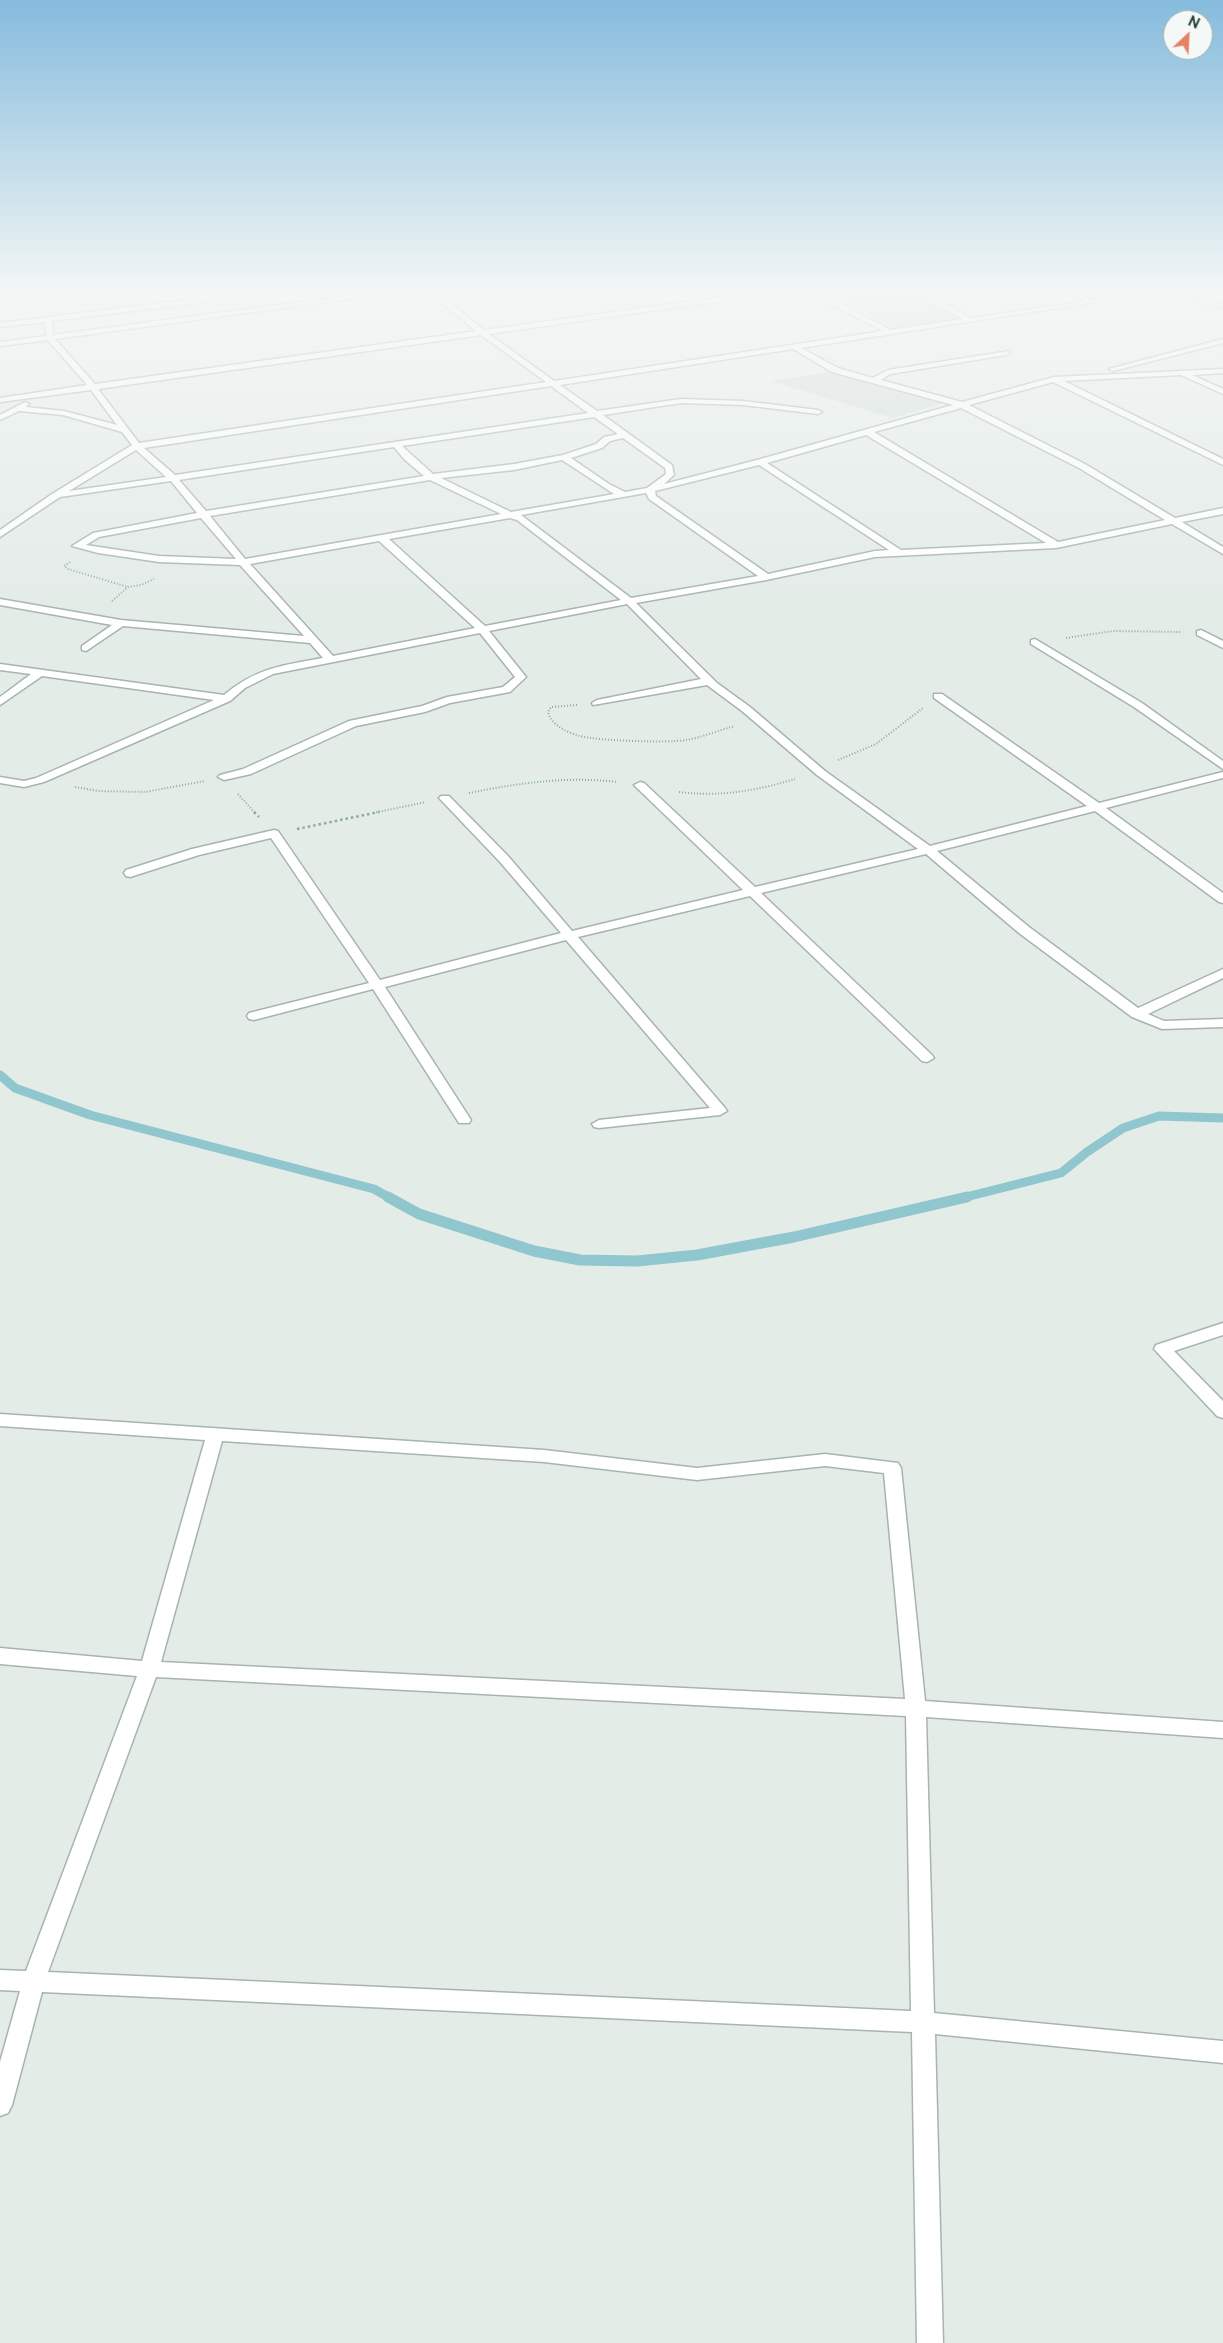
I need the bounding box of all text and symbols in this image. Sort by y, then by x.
north arrow [1163,10,1213,60]
text: N [1186,13,1202,32]

